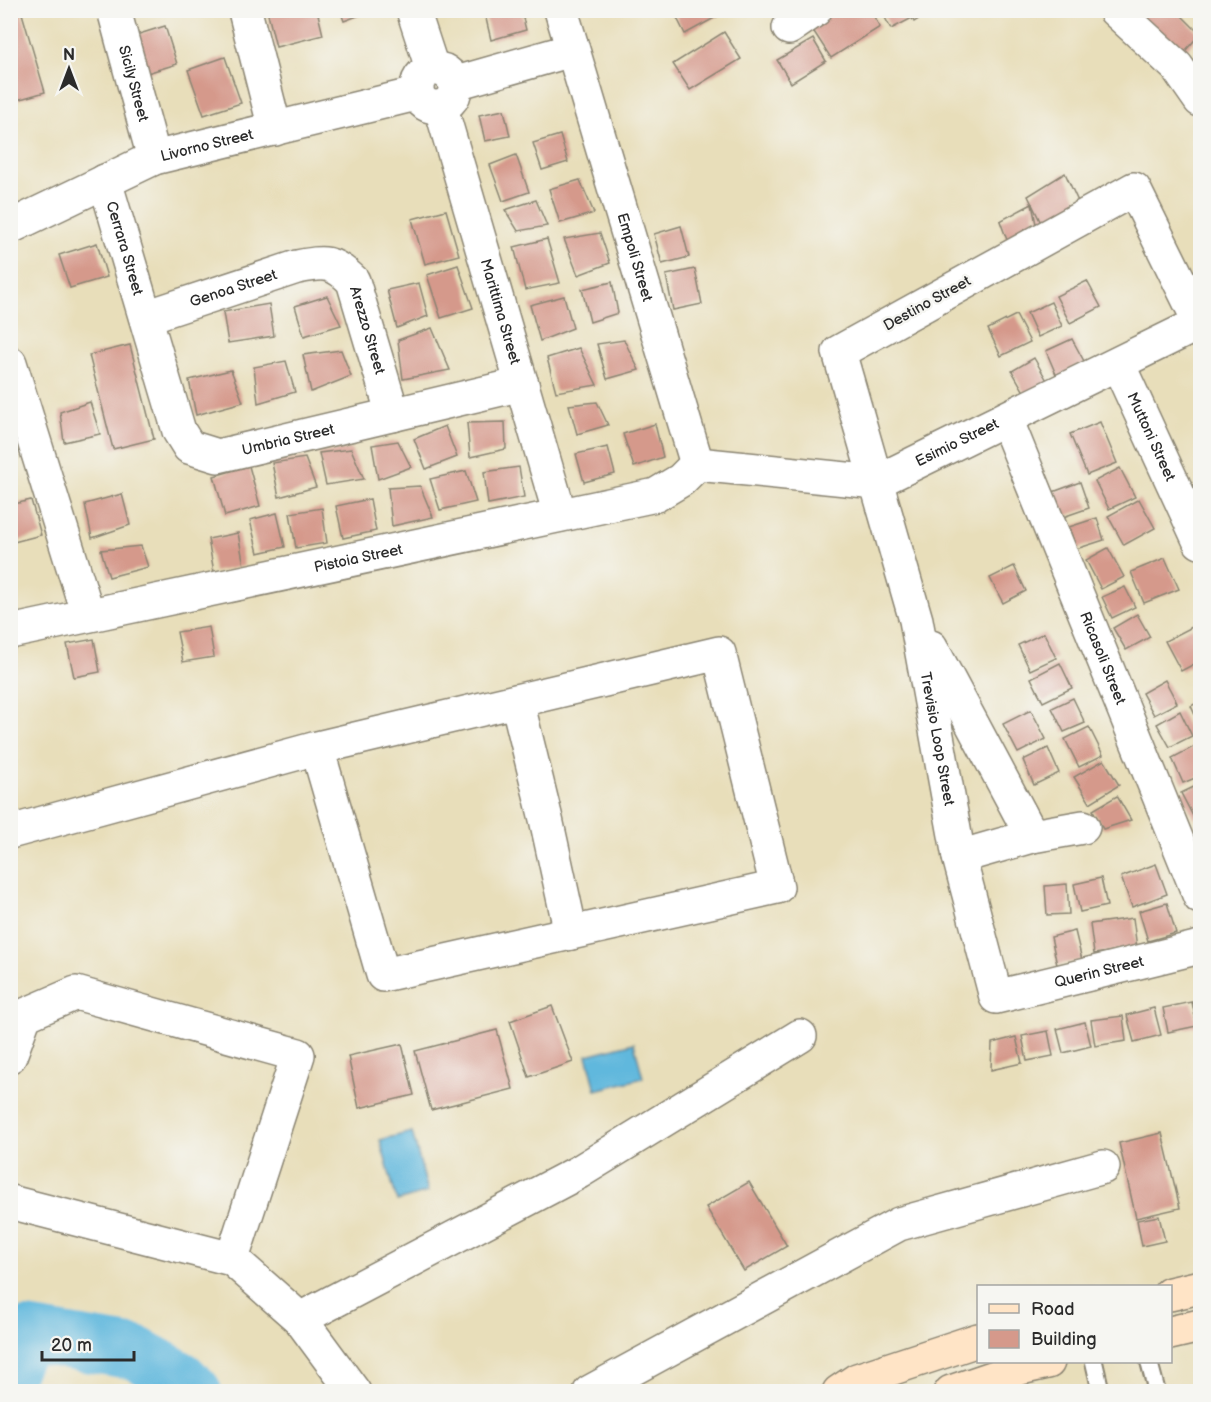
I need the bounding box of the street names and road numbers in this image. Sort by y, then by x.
street label: Sicily Street [114,43,153,124]
street label: Livorno Street [159,125,255,166]
street label: Cerrara Street [101,199,147,298]
street label: Empoli Street [612,211,657,304]
street label: Marittima Street [476,257,525,367]
street label: Genoa Street [187,265,280,312]
street label: Destino Street [880,271,975,335]
street label: Arezzo Street [345,284,389,377]
street label: Muttoni Street [1122,389,1180,485]
street label: Esimio Street [912,414,1002,471]
street label: Umbria Street [240,420,337,460]
street label: Pistoia Street [312,540,405,577]
street label: Ricasoli Street [1075,609,1130,708]
street label: Trevisio Loop Street [916,671,959,808]
street label: Querin Street [1053,952,1146,992]

